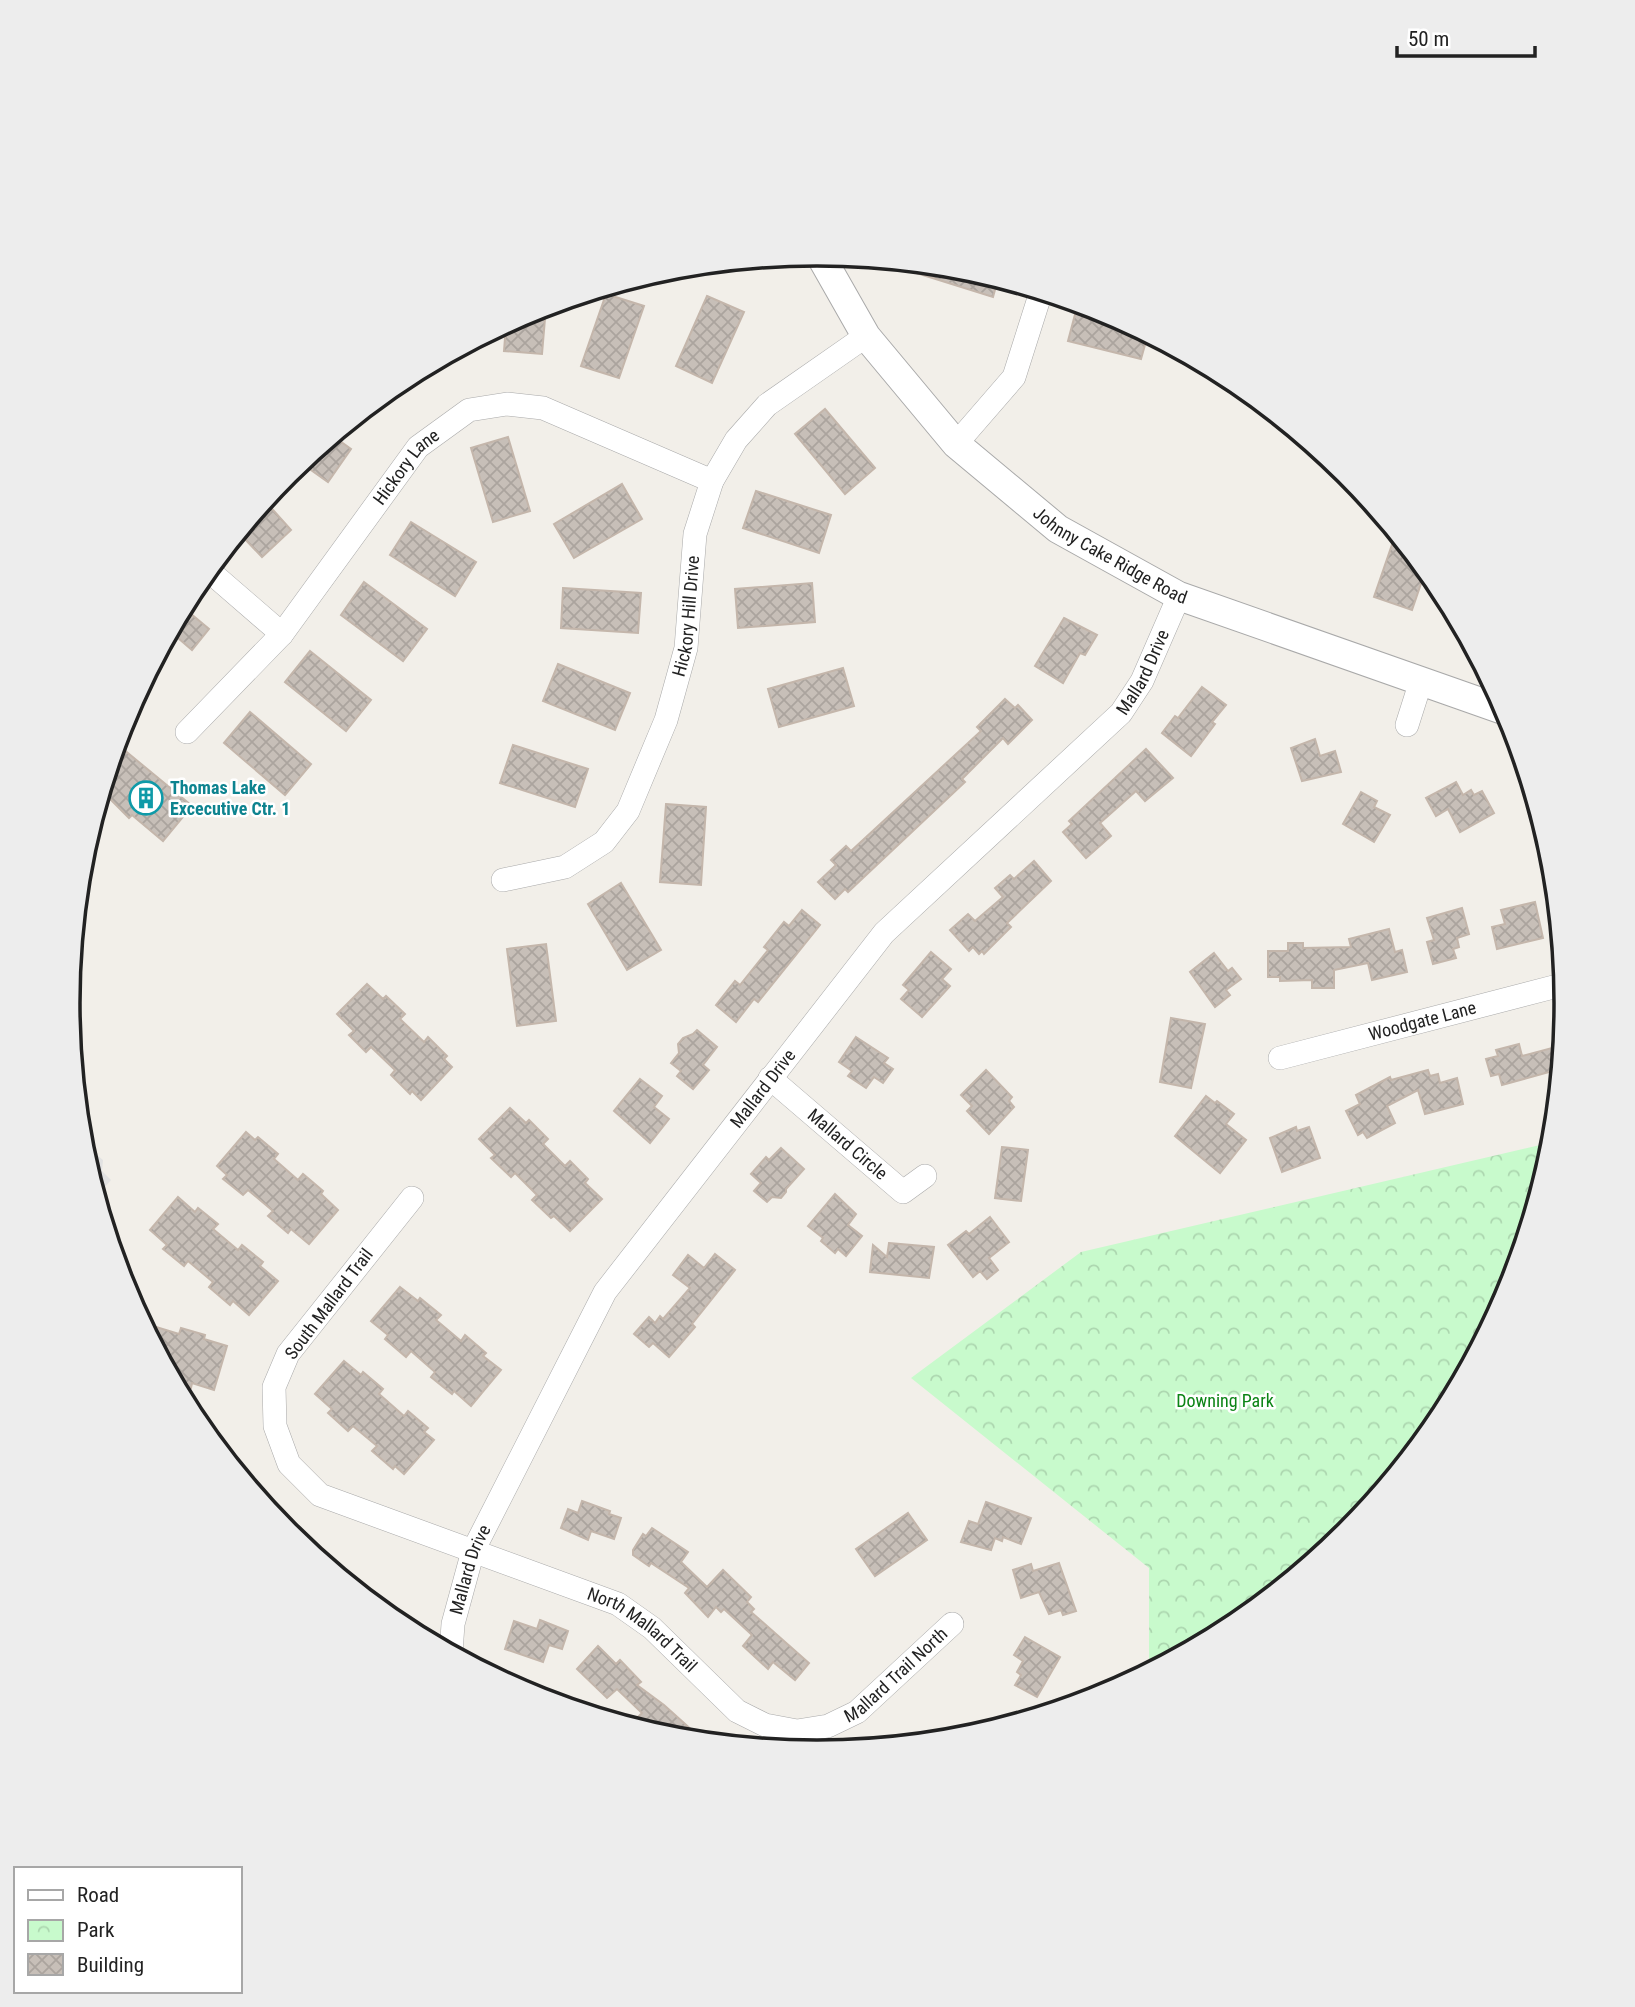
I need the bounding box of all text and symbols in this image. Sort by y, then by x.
scale bar [1397,14,1535,58]
text: 50 m [1408,27,1449,51]
street label: Hickory Lane [369,424,443,509]
street label: Johnny Cake Ridge Road [1029,502,1190,608]
street label: Hickory Hill Drive [668,555,703,679]
street label: Mallard Drive [1112,626,1173,719]
place label: Thomas Lake Excecutive Ctr. 1 [170,777,290,819]
building icon: Thomas Lake Excecutive Ctr. 1 [127,779,165,817]
street label: Woodgate Lane [1366,997,1478,1045]
street label: Mallard Drive [726,1045,800,1132]
street label: Mallard Circle [804,1104,892,1184]
street label: South Mallard Trail [280,1244,377,1363]
park label: Downing Park [1176,1390,1274,1411]
street label: Mallard Drive [445,1521,495,1617]
street label: North Mallard Trail [585,1583,702,1676]
street label: Mallard Trail North [841,1623,951,1727]
legend [14,1867,242,1993]
text: Road [77,1883,119,1907]
text: Park [77,1918,115,1942]
text: Building [77,1953,144,1977]

